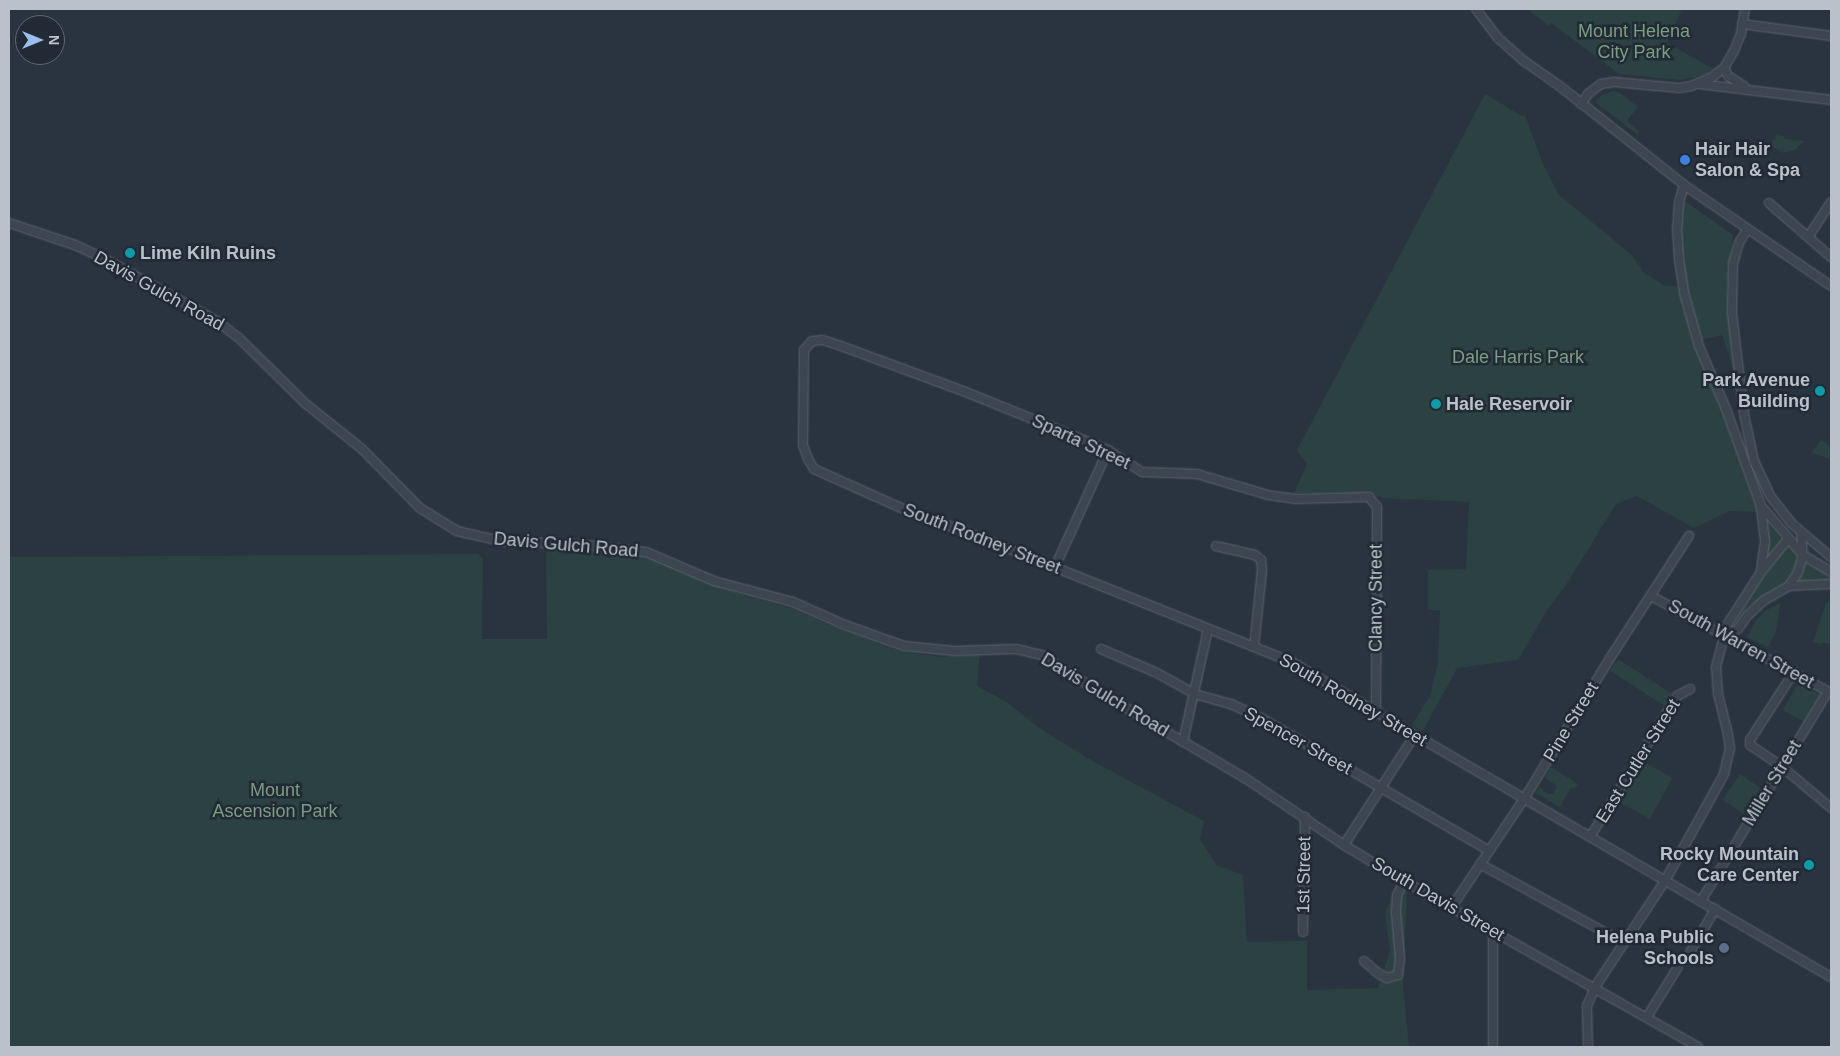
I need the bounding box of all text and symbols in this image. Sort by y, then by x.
north arrow [15,15,65,65]
park label: Mount Helena City Park [1578,21,1690,64]
text: N [46,35,62,45]
place label: Hair Hair Salon & Spa [1695,139,1800,182]
marker: Hair Hair Salon & Spa [1679,154,1691,166]
place label: Lime Kiln Ruins [140,242,276,264]
street label: Davis Gulch Road [90,246,228,336]
marker: Lime Kiln Ruins [124,247,136,259]
park label: Dale Harris Park [1452,346,1584,368]
place label: Park Avenue Building [1702,370,1810,412]
marker: Park Avenue Building [1814,385,1826,397]
place label: Hale Reservoir [1446,393,1572,415]
marker: Hale Reservoir [1430,398,1442,410]
street label: Sparta Street [1028,410,1134,474]
street label: South Rodney Street [900,499,1064,579]
street label: Davis Gulch Road [493,528,639,562]
street label: Clancy Street [1365,544,1387,652]
street label: South Warren Street [1664,595,1818,693]
street label: Davis Gulch Road [1037,648,1173,742]
street label: South Rodney Street [1275,649,1431,751]
street label: Pine Street [1539,678,1603,766]
street label: East Cutler Street [1591,695,1685,827]
street label: Spencer Street [1240,702,1356,780]
street label: Miller Street [1738,736,1806,830]
park label: Mount Ascension Park [212,780,338,822]
street label: 1st Street [1293,836,1315,914]
place label: Rocky Mountain Care Center [1660,844,1799,886]
street label: South Davis Street [1368,852,1508,946]
marker: Rocky Mountain Care Center [1803,859,1815,871]
place label: Helena Public Schools [1596,927,1714,970]
marker: Helena Public Schools [1718,942,1730,954]

